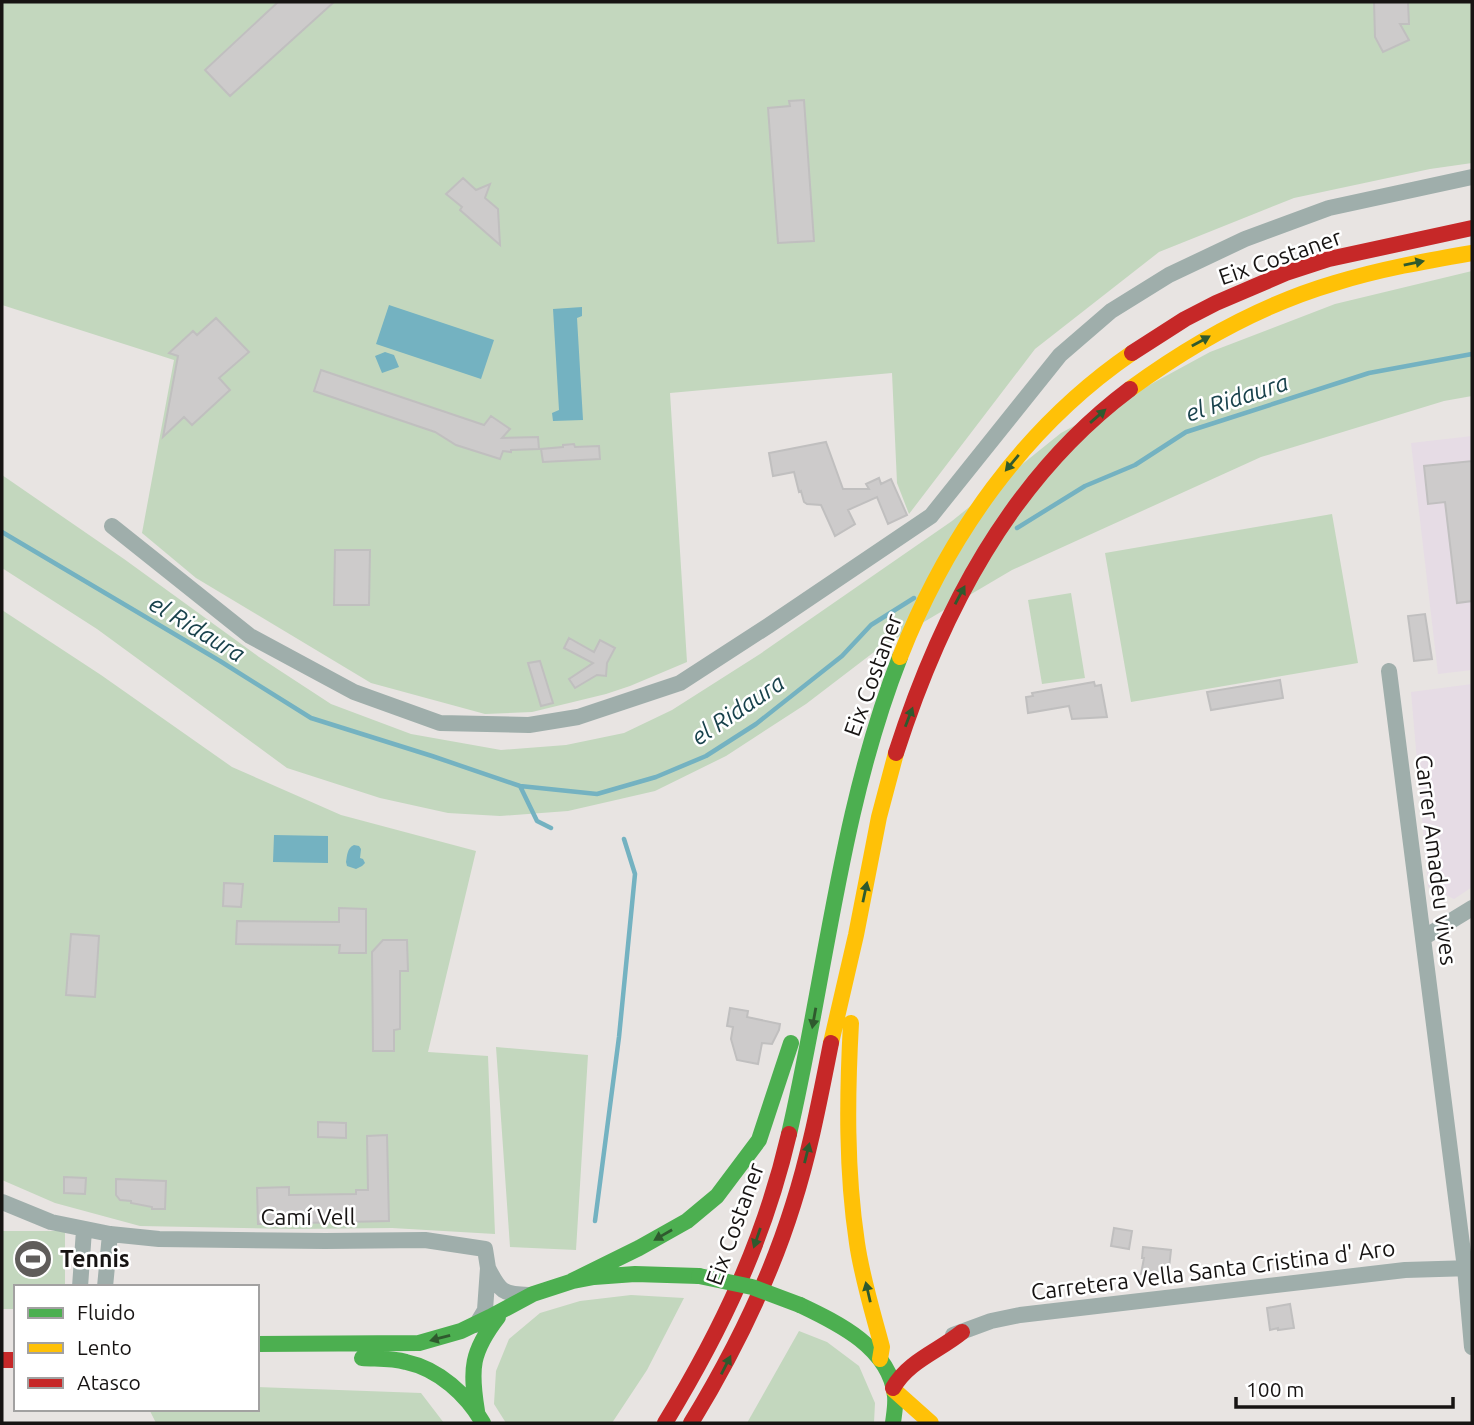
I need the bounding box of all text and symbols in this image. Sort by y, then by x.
street label: Eix Costaner [1215,224,1345,289]
one-way arrow [1403,257,1425,268]
one-way arrow [1192,335,1211,347]
water label: el Ridaura [1182,368,1292,427]
one-way arrow [1089,408,1107,424]
one-way arrow [1004,454,1020,472]
one-way arrow [954,585,966,605]
water label: el Ridaura [145,590,250,668]
street label: Eix Costaner [839,610,906,739]
water label: el Ridaura [686,669,789,751]
one-way arrow [904,706,915,727]
street label: Carrer Amadeu vives [1411,753,1462,967]
one-way arrow [859,881,870,903]
one-way arrow [808,1007,819,1029]
one-way arrow [802,1142,813,1164]
street label: Eix Costaner [701,1159,768,1288]
street label: Camí Vell [260,1204,356,1229]
one-way arrow [751,1227,762,1248]
one-way arrow [653,1229,672,1241]
street label: Carretera Vella Santa Cristina d' Aro [1029,1235,1397,1304]
sports icon: Tennis [12,1238,54,1280]
place label: Tennis [60,1246,130,1271]
one-way arrow [862,1281,873,1303]
legend [14,1285,259,1411]
text: Fluido [77,1300,135,1324]
one-way arrow [428,1333,450,1344]
text: Lento [77,1335,132,1359]
one-way arrow [721,1355,732,1375]
scale bar [1236,1366,1453,1410]
text: Atasco [77,1370,141,1394]
text: 100 m [1246,1377,1304,1401]

